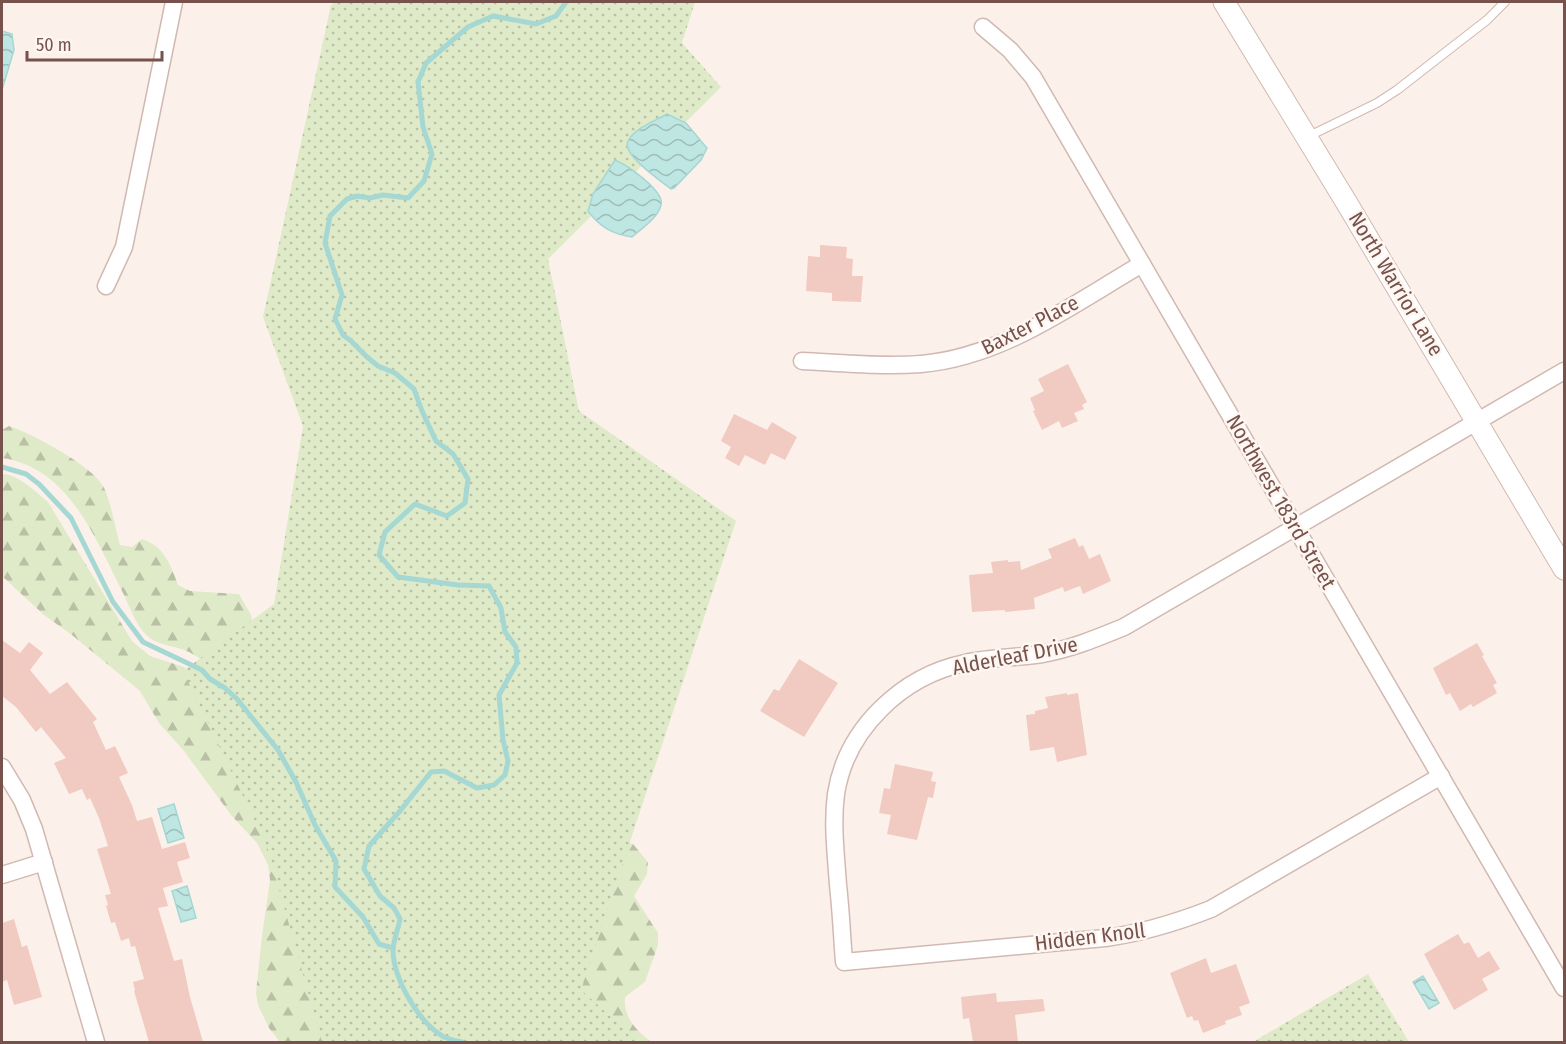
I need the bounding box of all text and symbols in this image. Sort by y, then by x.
scale bar [27,24,162,62]
text: 50 m [36,34,72,56]
street label: North Warrior Lane [1343,207,1449,361]
street label: Baxter Place [977,289,1083,361]
street label: Northwest 183rd Street [1221,410,1341,594]
street label: Alderleaf Drive [950,631,1080,681]
street label: Hidden Knoll [1033,917,1147,957]

